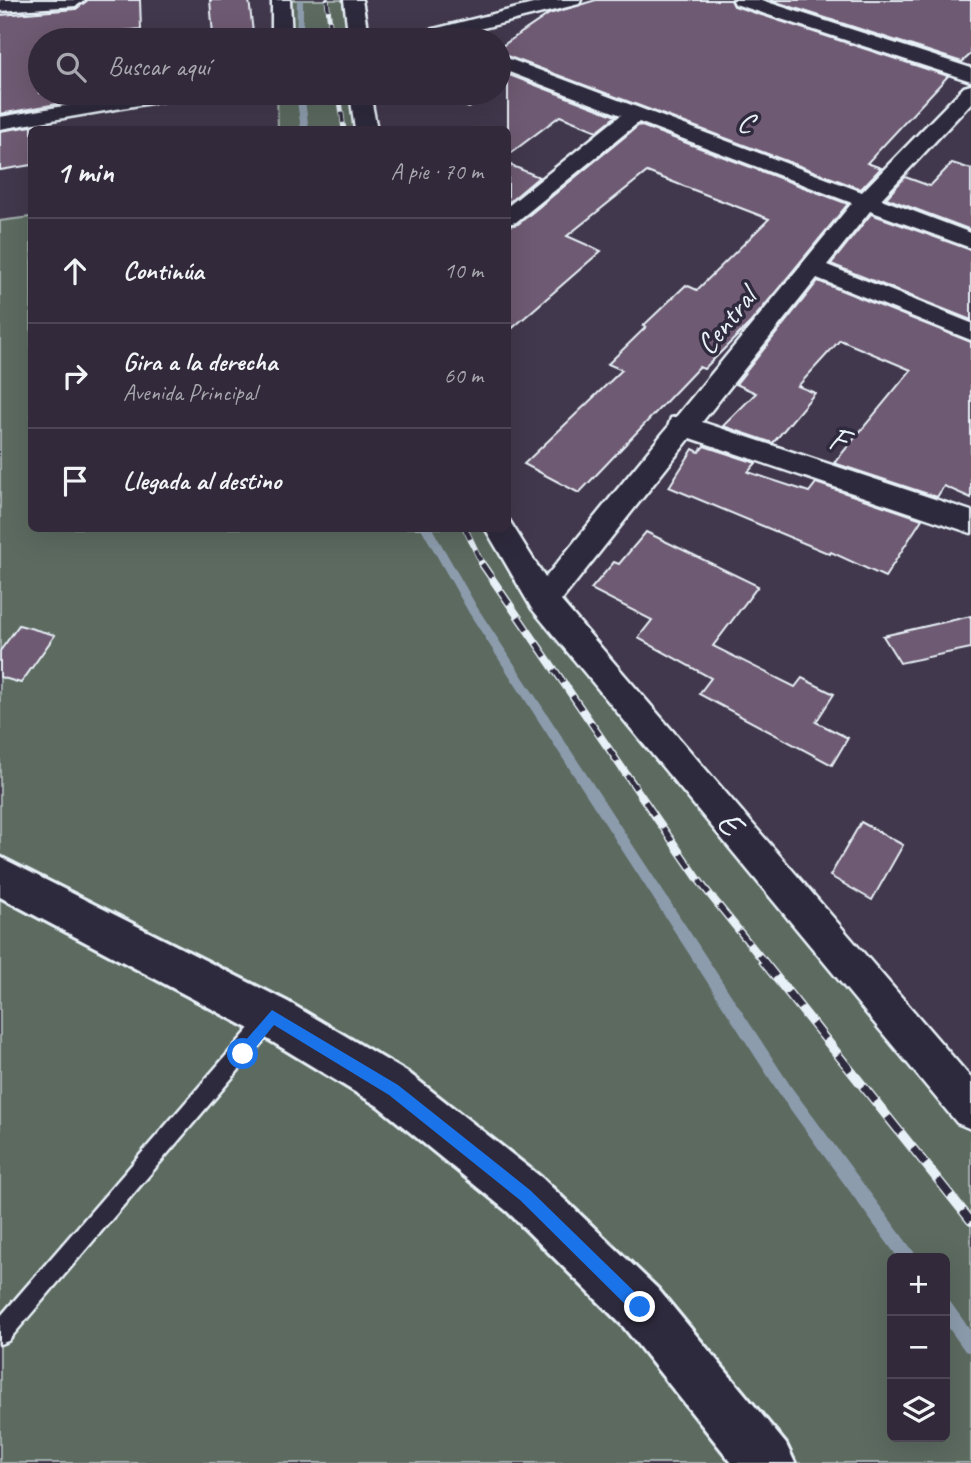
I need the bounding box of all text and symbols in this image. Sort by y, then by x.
search box [28,28,511,105]
icon: search [52,48,90,86]
text: Buscar aquí [108,50,210,83]
street label: C [733,102,762,143]
text: 1 min [56,153,113,191]
text: A pie · 70 m [391,157,483,186]
icon: ahead [56,252,94,290]
text: Continúa [123,254,204,287]
text: 10 m [444,256,483,285]
street label: Central [688,276,768,362]
text: Gira a la derecha [123,345,277,378]
icon: right [56,357,94,395]
text: 60 m [444,361,483,390]
text: Avenida Principal [123,378,257,407]
street label: F [823,415,860,465]
icon: arrive [56,462,94,500]
text: Llegada al destino [123,464,281,497]
street label: E [707,801,756,848]
route start [227,1038,258,1069]
map controls [887,1253,950,1442]
button: + [887,1253,950,1316]
route end [624,1291,655,1322]
button: − [887,1316,950,1379]
button: layers [887,1379,950,1442]

